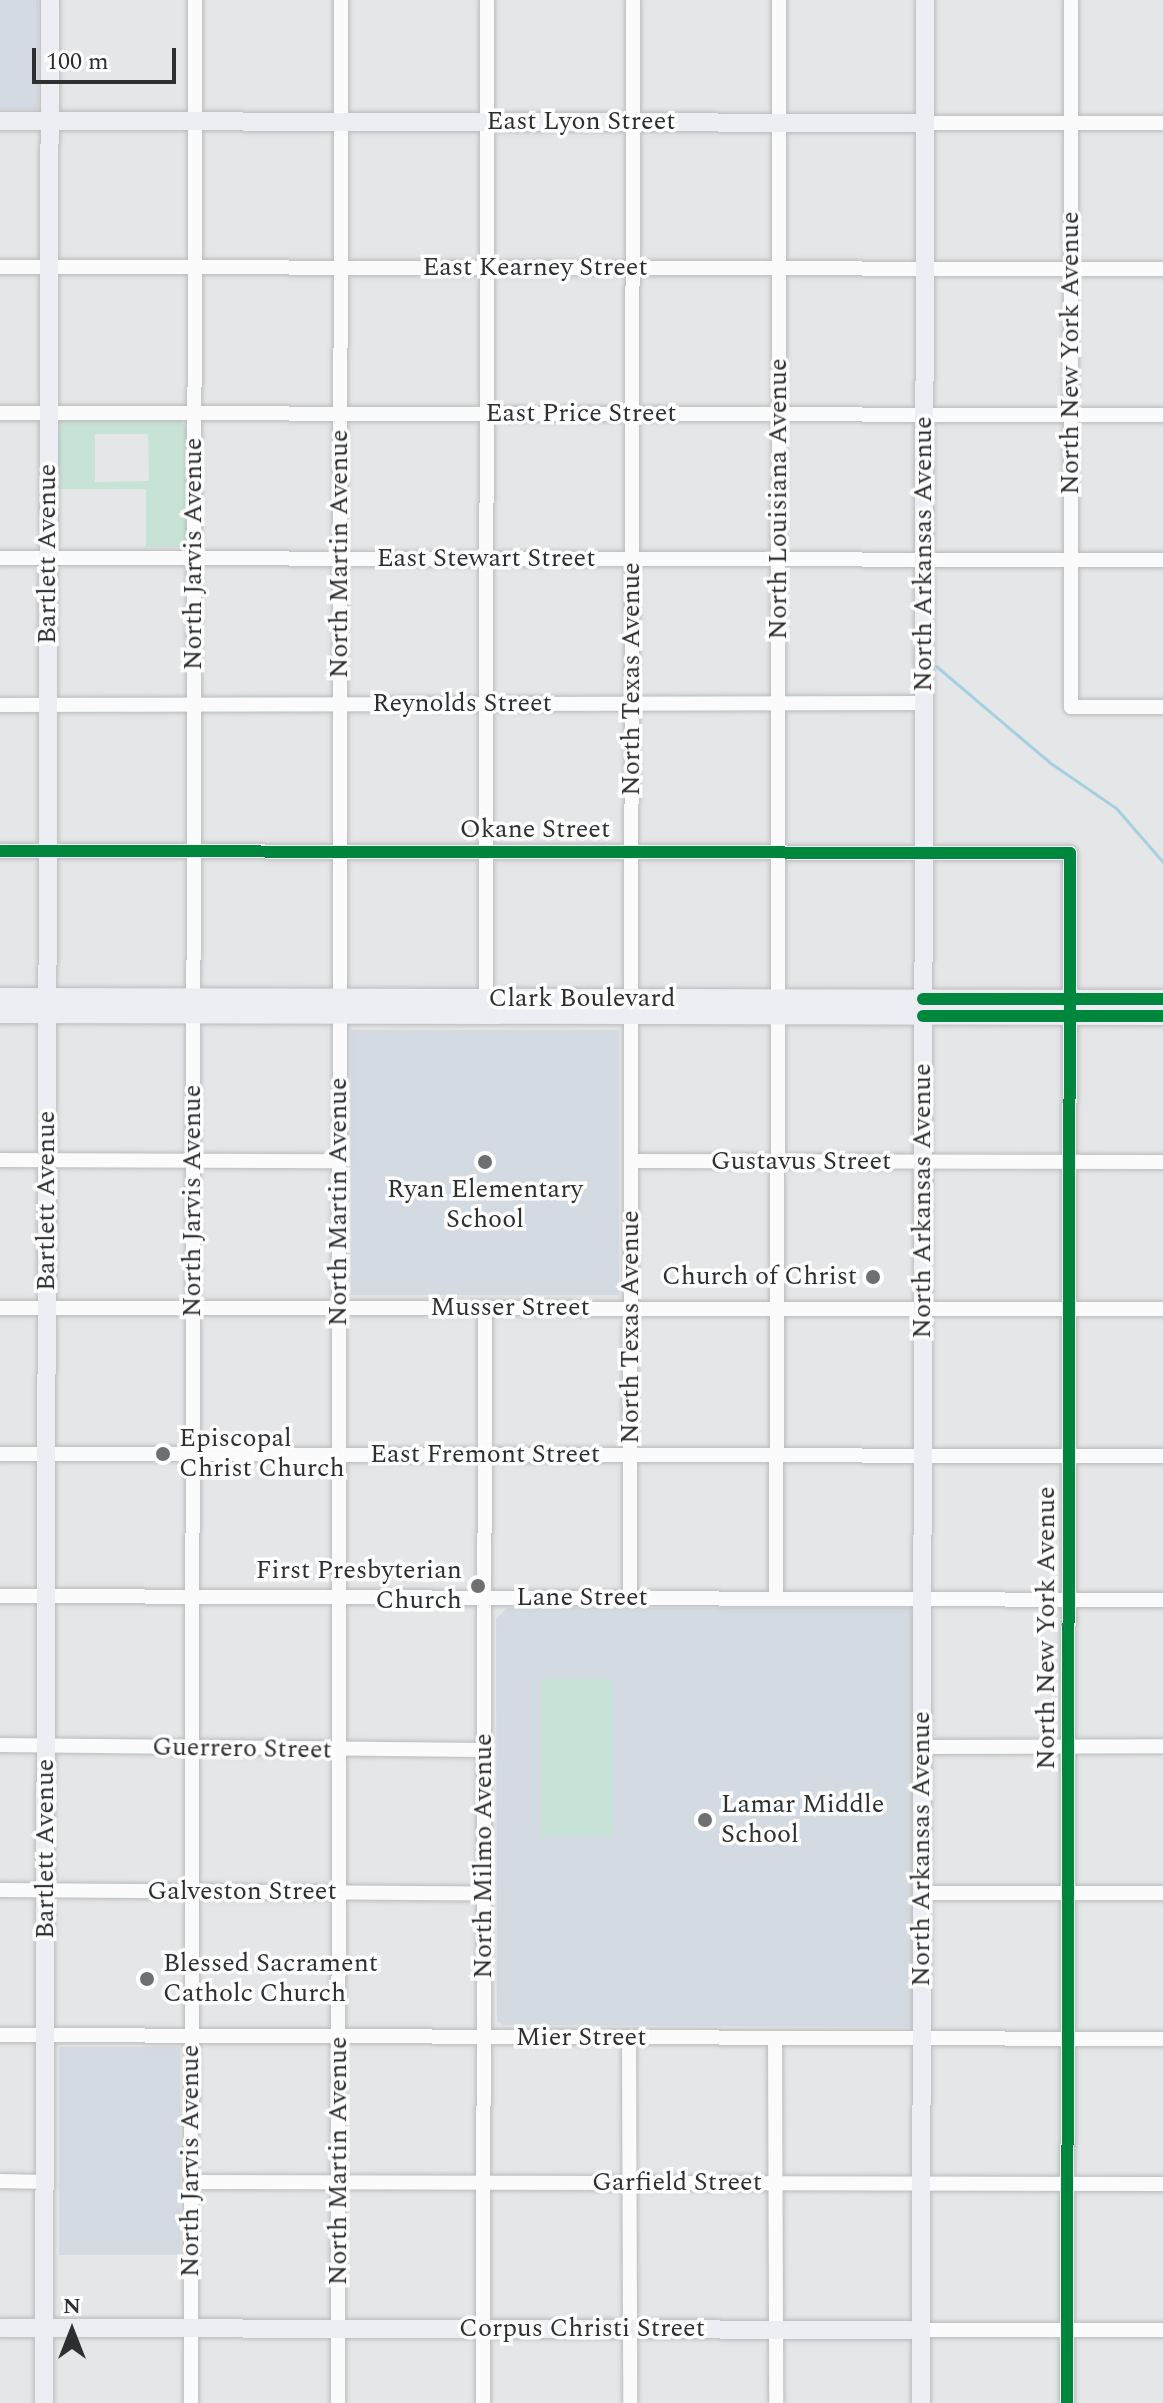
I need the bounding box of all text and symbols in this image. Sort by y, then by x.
scale bar [36,32,180,82]
text: 100 m [46,44,109,80]
street label: East Lyon Street [487,106,675,138]
street label: North New York Avenue [1055,211,1087,495]
street label: East Kearney Street [422,252,648,284]
street label: North Louisiana Avenue [763,358,795,640]
street label: East Price Street [486,398,676,430]
street label: North Arkansas Avenue [908,416,940,692]
street label: North Martin Avenue [324,430,356,678]
street label: North Jarvis Avenue [178,438,210,670]
street label: Bartlett Avenue [32,464,64,644]
street label: East Stewart Street [377,543,595,575]
street label: North Texas Avenue [616,562,648,796]
street label: Reynolds Street [372,688,552,720]
street label: Okane Street [460,814,610,846]
street label: Clark Boulevard [489,983,675,1015]
street label: North Arkansas Avenue [907,1063,939,1339]
street label: North Martin Avenue [323,1078,355,1326]
street label: North Jarvis Avenue [177,1085,209,1317]
street label: Bartlett Avenue [31,1111,63,1291]
street label: Gustavus Street [711,1146,891,1178]
marker: Ryan Elementary School [476,1153,494,1171]
place label: Ryan Elementary School [387,1174,583,1236]
street label: North Texas Avenue [615,1210,647,1444]
place label: Church of Christ [662,1261,857,1293]
marker: Church of Christ [864,1268,882,1286]
street label: Musser Street [430,1292,590,1324]
place label: Episcopal Christ Church [179,1423,345,1484]
street label: East Fremont Street [370,1439,600,1471]
marker: Episcopal Christ Church [154,1445,172,1463]
street label: North New York Avenue [1031,1486,1063,1770]
place label: First Presbyterian Church [256,1555,462,1616]
marker: First Presbyterian Church [469,1577,487,1595]
street label: Lane Street [516,1582,648,1614]
street label: North Arkansas Avenue [906,1711,938,1987]
street label: Guerrero Street [152,1732,332,1766]
street label: North Milmo Avenue [468,1733,500,1979]
street label: Bartlett Avenue [30,1759,62,1939]
place label: Lamar Middle School [721,1789,884,1850]
marker: Lamar Middle School [696,1811,714,1829]
street label: Galveston Street [147,1876,337,1908]
place label: Blessed Sacrament Catholc Church [163,1948,378,2010]
marker: Blessed Sacrament Catholc Church [138,1970,156,1988]
street label: Mier Street [516,2022,646,2054]
street label: North Martin Avenue [323,2037,355,2285]
street label: North Jarvis Avenue [175,2045,207,2277]
street label: Garfield Street [592,2167,762,2199]
text: N [63,2290,81,2323]
north arrow [32,2291,112,2371]
street label: Corpus Christi Street [459,2313,705,2345]

